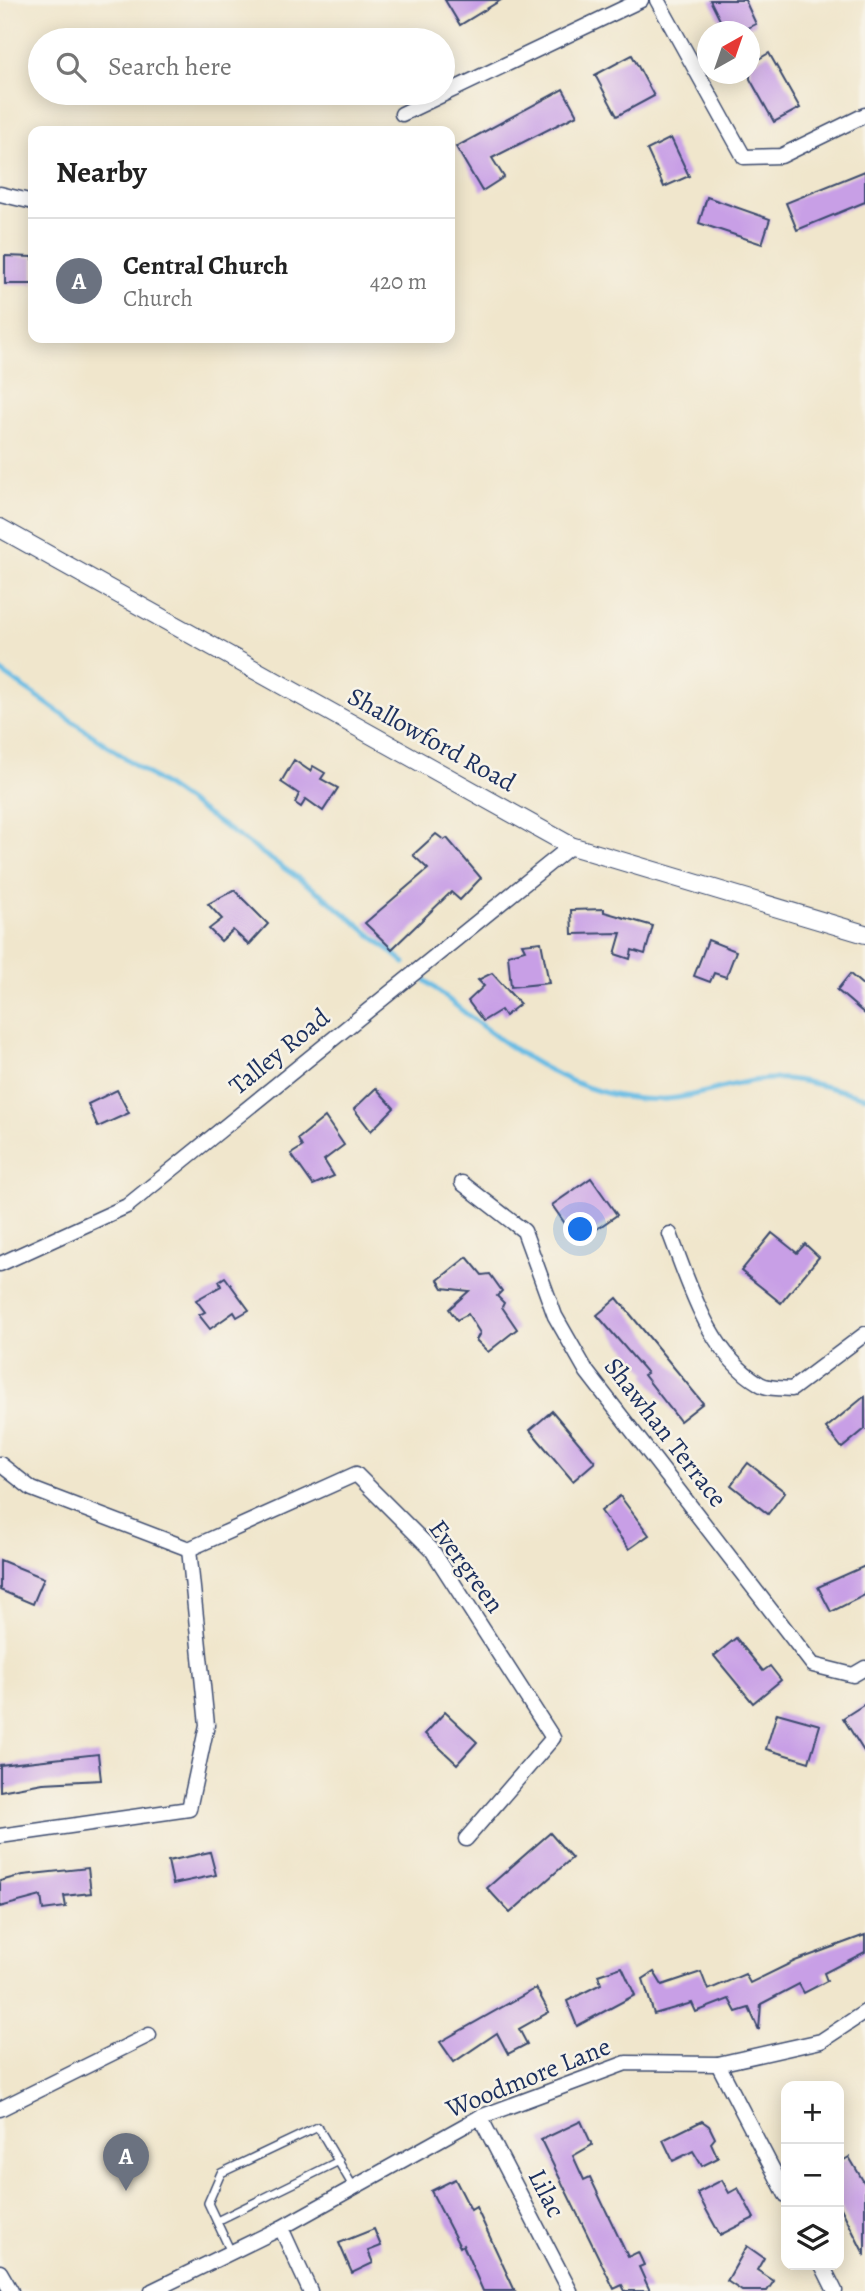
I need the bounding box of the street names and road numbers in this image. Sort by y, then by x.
street label: Shallowford Road [341,679,522,800]
street label: Talley Road [222,1000,337,1103]
street label: Shawhan Terrace [596,1350,735,1514]
street label: Evergreen [421,1512,512,1620]
street label: Woodmore Lane [440,2029,616,2127]
street label: Lilac [520,2163,573,2223]

